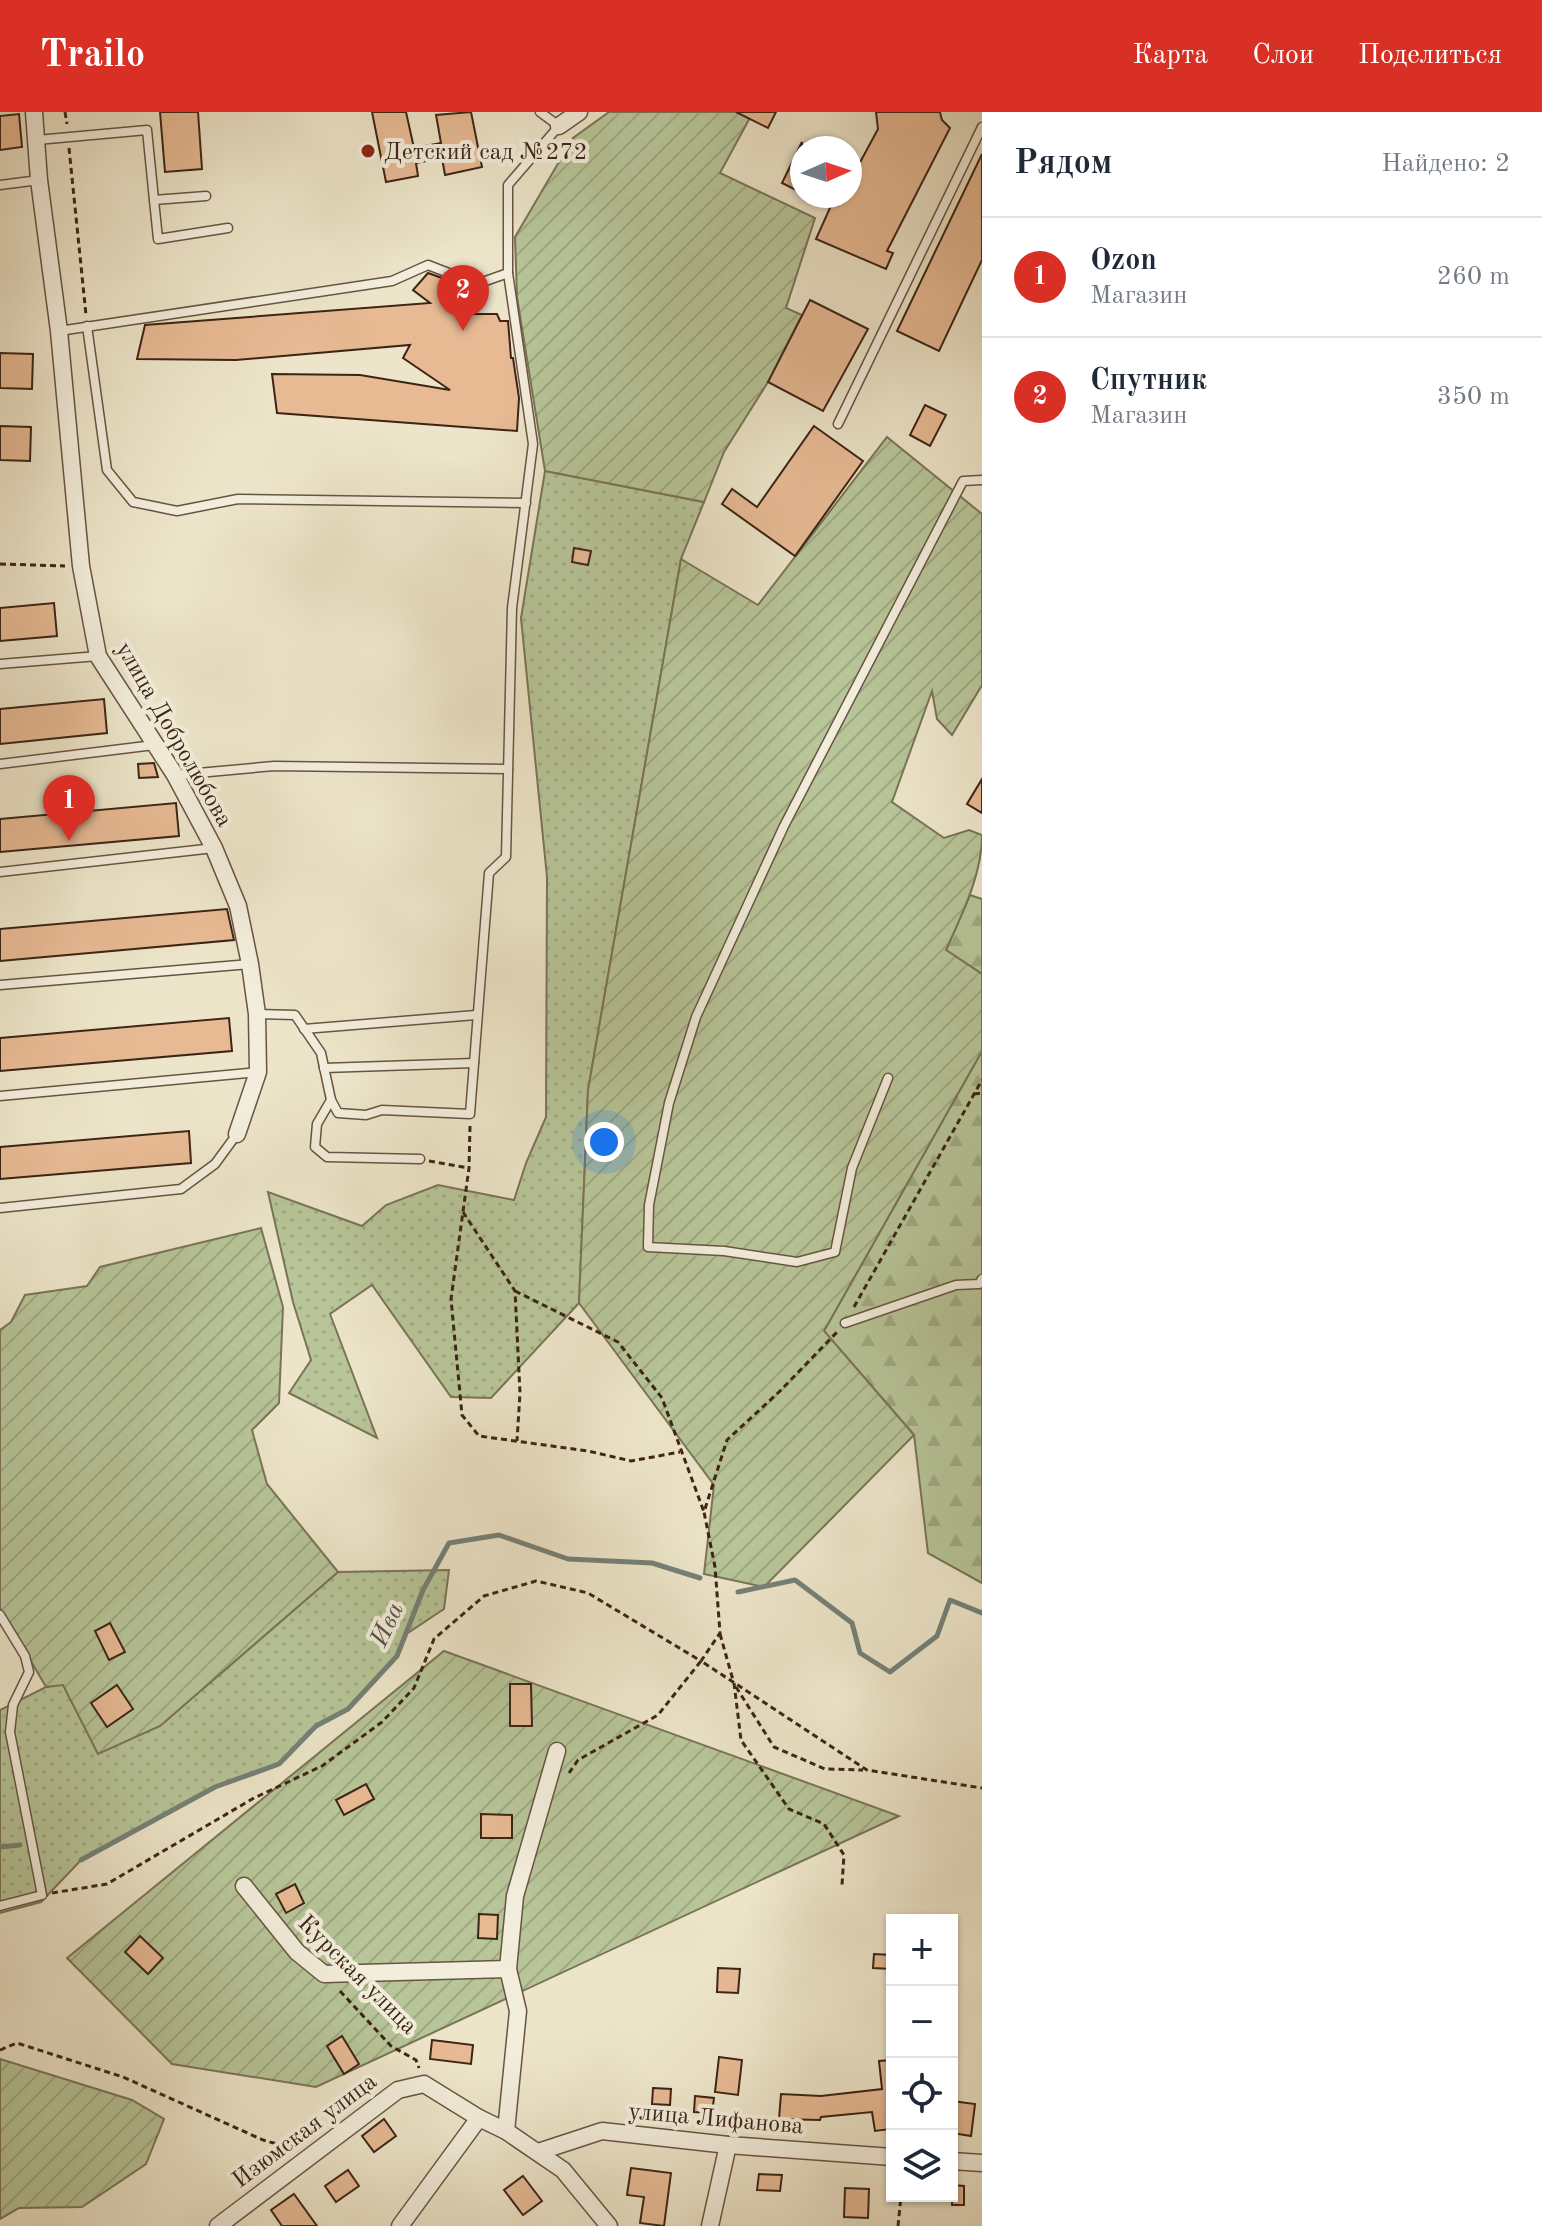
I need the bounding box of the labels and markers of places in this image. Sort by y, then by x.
place label: Детский сад №272 [384,141,587,165]
marker: Детский сад №272 [359,142,377,160]
pin: 2 [437,265,489,331]
pin: 1 [43,775,95,841]

